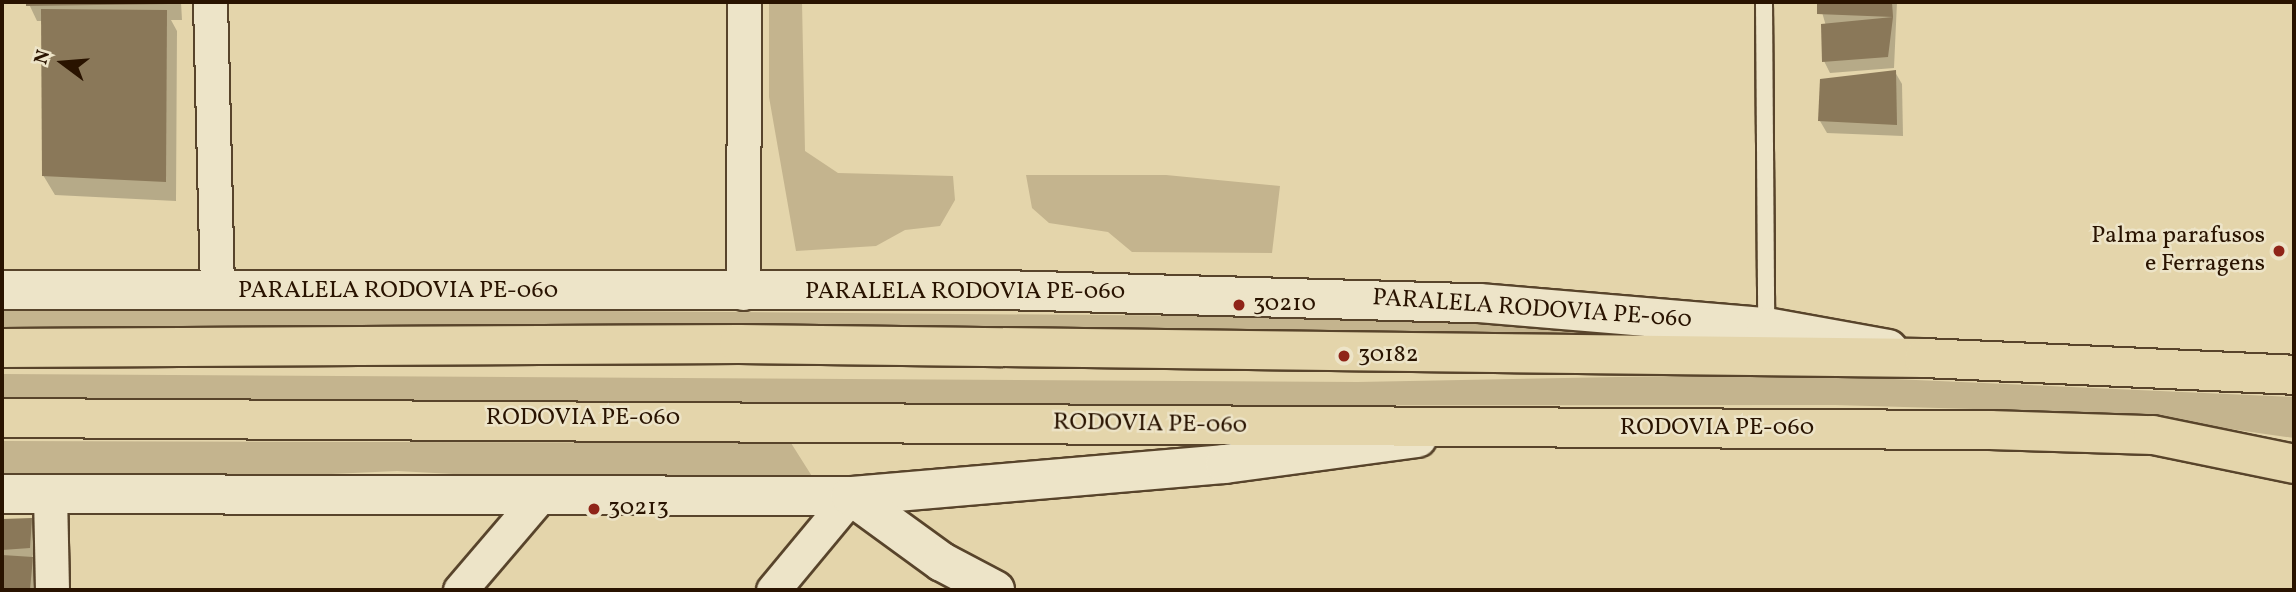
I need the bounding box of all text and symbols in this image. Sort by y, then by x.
north arrow [28,28,98,98]
text: N [28,47,57,67]
place label: Palma parafusos e Ferragens [2091,223,2265,279]
marker: Palma parafusos e Ferragens [2271,243,2287,259]
street label: PARALELA RODOVIA PE-060 [238,278,558,306]
street label: PARALELA RODOVIA PE-060 [805,279,1125,307]
street label: PARALELA RODOVIA PE-060 [1371,284,1693,336]
place label: 30210 [1253,291,1316,319]
marker: 30210 [1231,297,1247,313]
place label: 30182 [1358,342,1419,370]
marker: 30182 [1336,348,1352,364]
street label: RODOVIA PE-060 [486,405,680,433]
street label: RODOVIA PE-060 [1053,409,1247,441]
street label: RODOVIA PE-060 [1620,415,1814,443]
place label: 30213 [608,495,669,523]
marker: 30213 [586,501,602,517]

